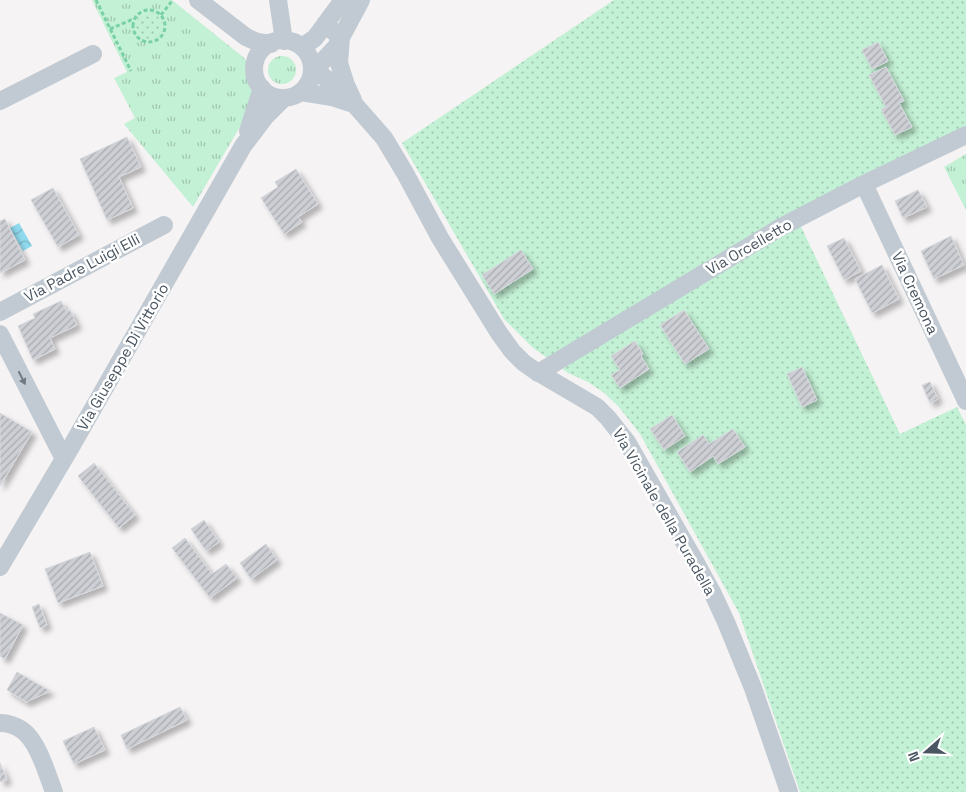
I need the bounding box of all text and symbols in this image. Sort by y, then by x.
street label: Via Orcelletto [702,214,795,279]
street label: Via Padre Luigi Elli [21,229,143,306]
street label: Via Cremona [888,248,943,338]
street label: Via Giuseppe Di Vittorio [73,280,173,434]
one-way arrow [18,371,26,385]
street label: Via Vicinale della Puradella [609,425,720,599]
north arrow [901,727,951,777]
text: N [904,749,924,764]

